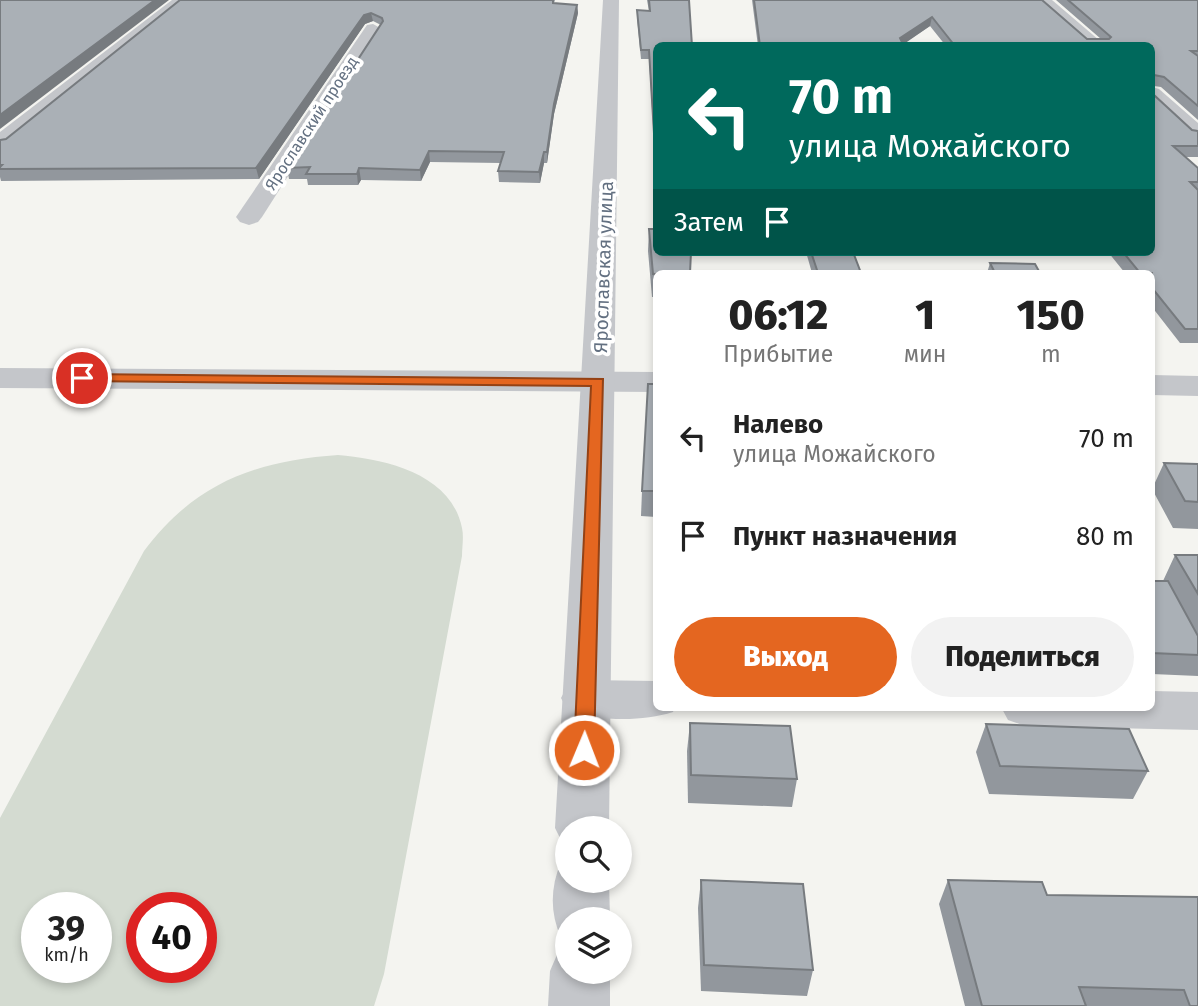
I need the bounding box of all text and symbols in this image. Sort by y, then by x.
street label: Ярославский проезд [261,53,362,194]
text: 70 m [789,67,893,126]
icon: left [674,70,765,161]
text: улица Можайского [789,127,1071,165]
street label: Ярославская улица [589,180,618,354]
icon: arrive [758,203,796,241]
text: Затем [674,207,744,238]
text: 06:12 [729,290,828,340]
text: 1 [915,290,935,340]
text: 150 [1017,290,1085,340]
text: Прибытие [723,340,833,368]
text: мин [904,340,947,368]
text: m [1041,340,1061,368]
pin [52,348,112,408]
icon: arrive [63,359,101,397]
text: Налево [733,409,823,440]
icon: left [674,419,712,457]
text: 70 m [1079,423,1134,454]
text: улица Можайского [733,440,936,468]
icon: arrive [674,517,712,555]
text: Пункт назначения [733,521,957,552]
text: 80 m [1076,521,1134,552]
button: Выход [674,617,897,697]
button: Поделиться [911,617,1134,697]
position arrow [547,713,621,787]
map controls [555,816,632,984]
button: search [555,816,632,893]
speed limit sign: 40 [126,892,217,983]
text: 39 [48,907,85,949]
button: layers [555,907,632,984]
text: km/h [44,944,89,966]

